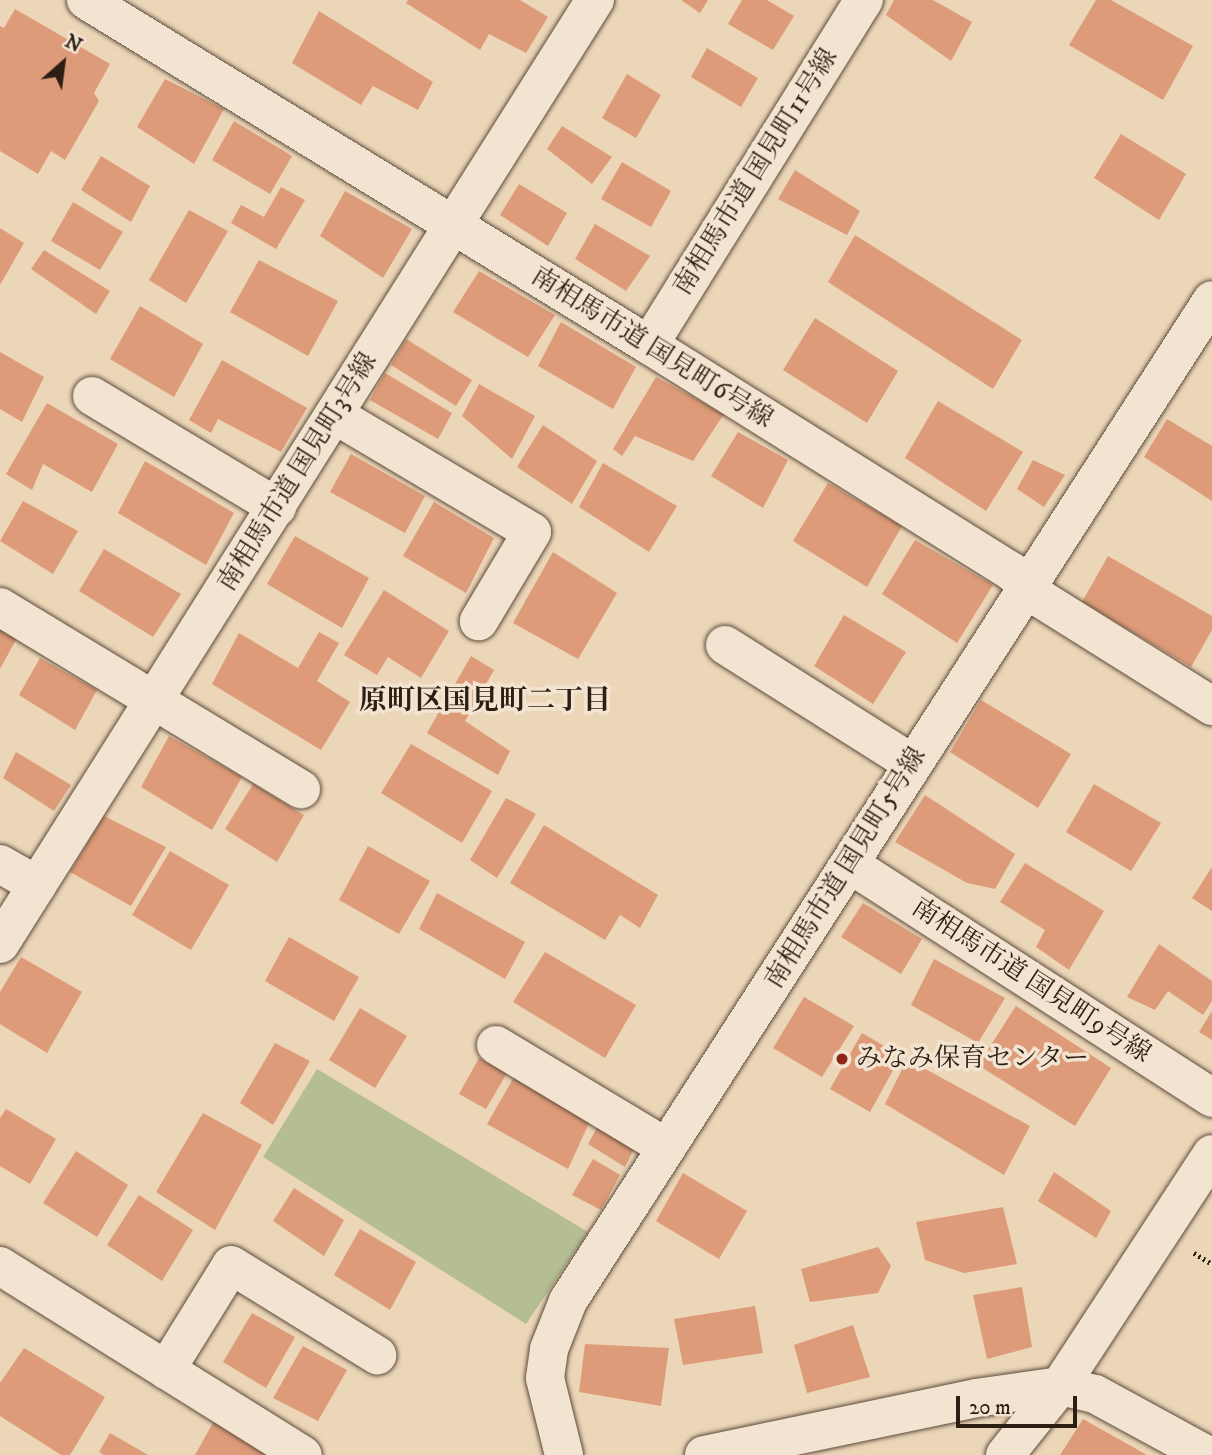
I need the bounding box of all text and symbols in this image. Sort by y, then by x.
north arrow [28,28,98,98]
text: N [61,30,85,58]
street label: 南相馬市道 国見町11号線 [667,43,845,301]
street label: 南相馬市道 国見町6号線 [525,261,779,435]
street label: 南相馬市道 国見町3号線 [212,347,384,597]
district label: 原町区国見町二丁目 [359,684,611,718]
street label: 南相馬市道 国見町5号線 [759,742,933,994]
street label: 南相馬市道 国見町9号線 [906,892,1156,1070]
place label: みなみ保育センター [856,1043,1090,1075]
marker: みなみ保育センター [834,1051,850,1067]
scale bar [960,1382,1081,1426]
text: 20 m [969,1395,1011,1421]

